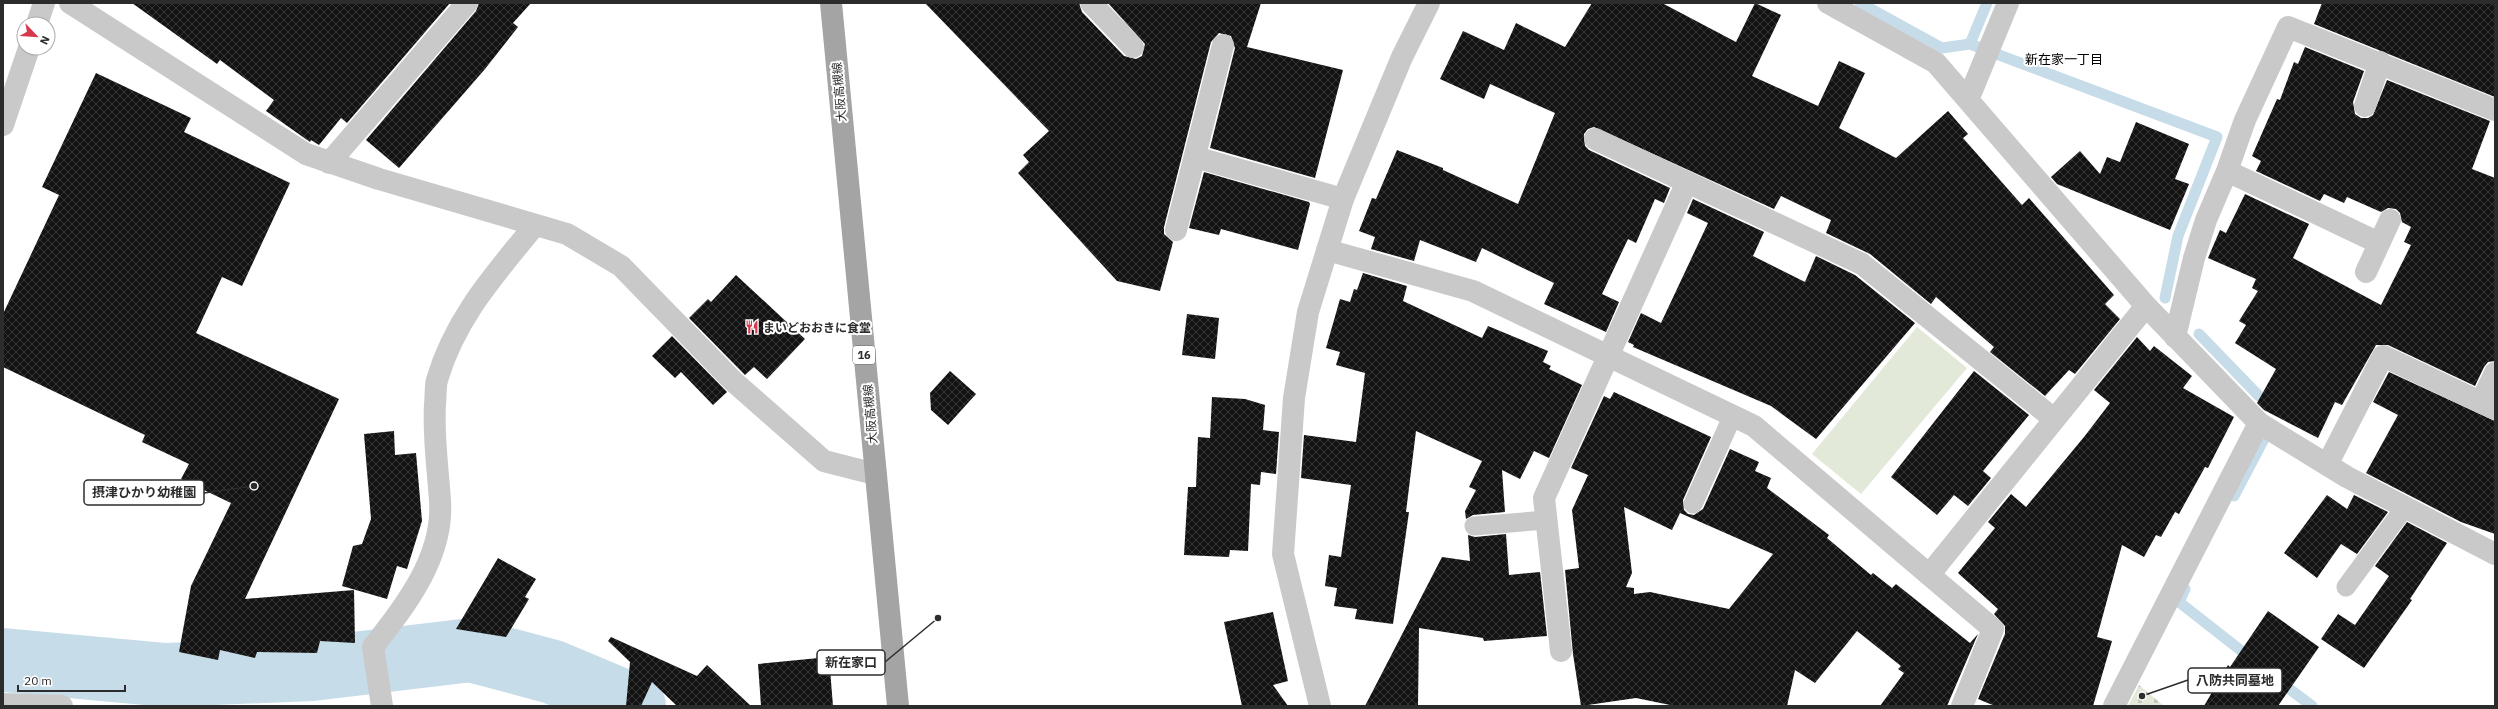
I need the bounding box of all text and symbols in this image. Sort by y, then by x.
north arrow [16,16,56,56]
text: N [37,34,53,47]
district label: 新在家一丁目 [2025,51,2103,68]
street label: 大阪高槻線 [829,61,849,123]
restaurant icon: まいどおおきに食堂 [744,319,760,335]
place label: まいどおおきに食堂 [763,320,871,335]
road number: 16 [853,346,875,364]
street label: 大阪高槻線 [860,383,880,445]
callout: 摂津ひかり幼稚園 [84,480,204,505]
text: 摂津ひかり幼稚園 [92,484,196,501]
callout: 新在家口 [817,650,885,675]
text: 新在家口 [825,654,877,671]
scale bar [18,667,125,693]
callout: 八防共同墓地 [2188,668,2282,693]
text: 八防共同墓地 [2196,672,2274,689]
text: 20 m [24,673,52,688]

